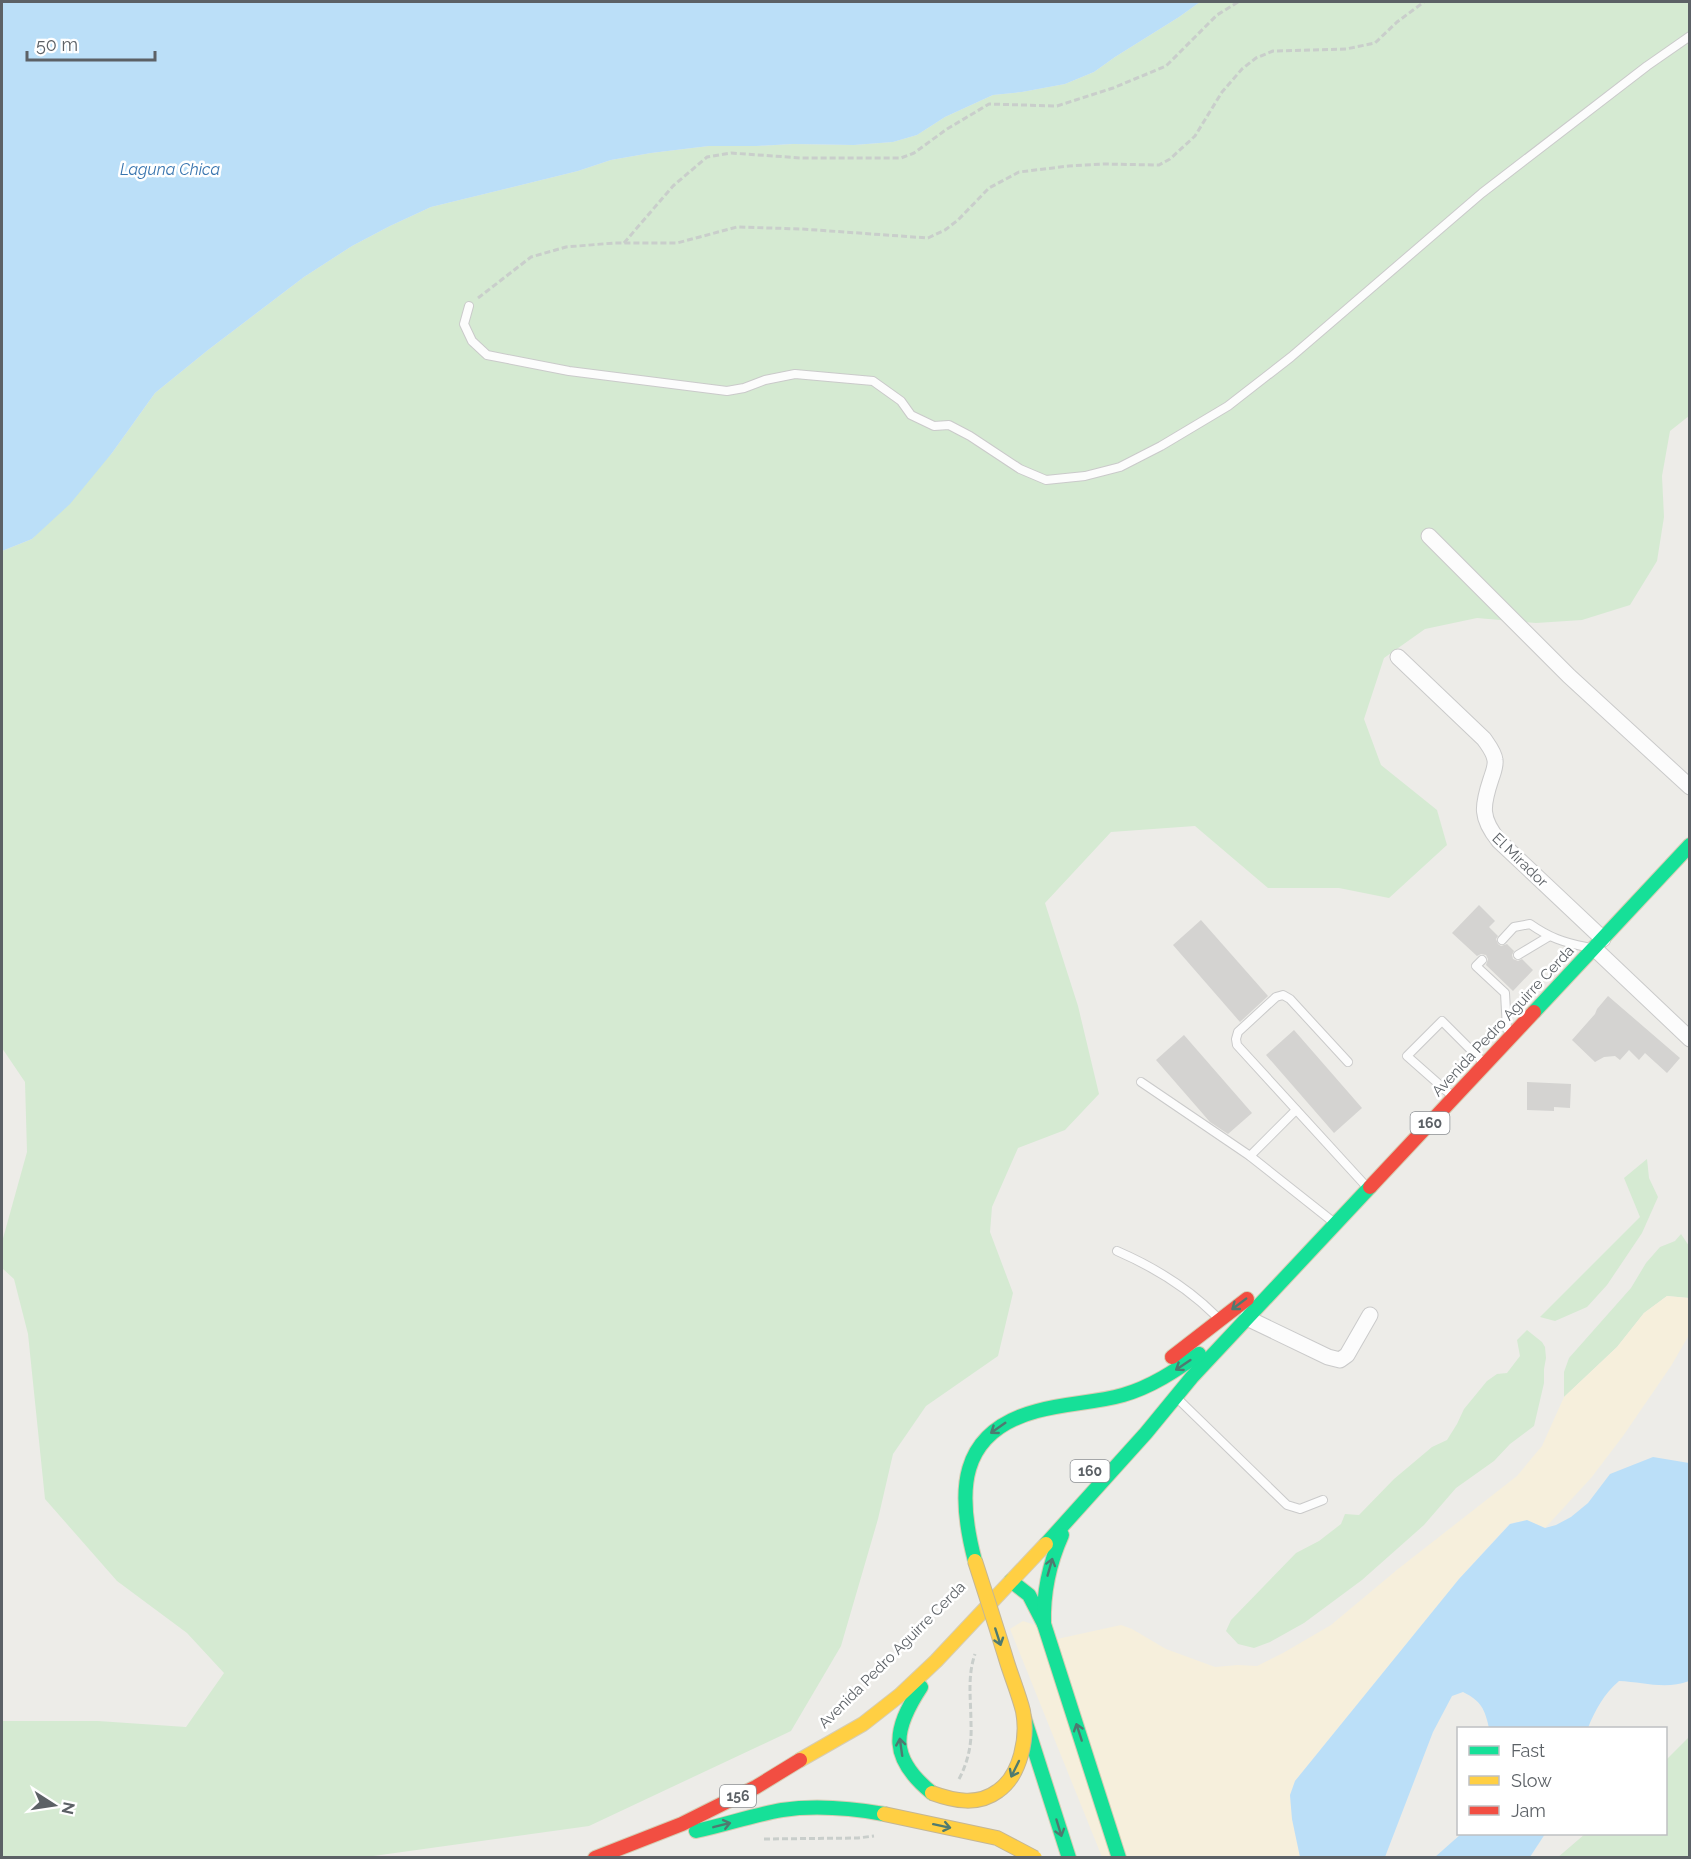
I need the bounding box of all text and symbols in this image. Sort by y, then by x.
scale bar [27,24,154,62]
text: 50 m [36,34,78,55]
water label: Laguna Chica [120,160,220,179]
street label: El Mirador [1489,829,1552,891]
street label: Avenida Pedro Aguirre Cerda [1428,942,1578,1100]
road number: 160 [1410,1112,1450,1134]
one-way arrow [1232,1298,1248,1310]
one-way arrow [1176,1359,1192,1371]
one-way arrow [990,1422,1007,1434]
road number: 160 [1070,1460,1110,1482]
one-way arrow [1045,1558,1056,1577]
street label: Avenida Pedro Aguirre Cerda [815,1578,969,1732]
one-way arrow [994,1627,1005,1646]
one-way arrow [1073,1723,1084,1742]
legend [1457,1727,1667,1835]
one-way arrow [895,1737,906,1757]
text: Fast [1511,1740,1545,1761]
one-way arrow [1008,1760,1020,1778]
text: Slow [1511,1770,1552,1791]
north arrow [24,1775,84,1835]
road number: 156 [720,1785,756,1807]
text: N [58,1800,79,1816]
text: Jam [1511,1800,1546,1821]
one-way arrow [712,1818,731,1830]
one-way arrow [1055,1818,1066,1837]
one-way arrow [931,1821,951,1832]

